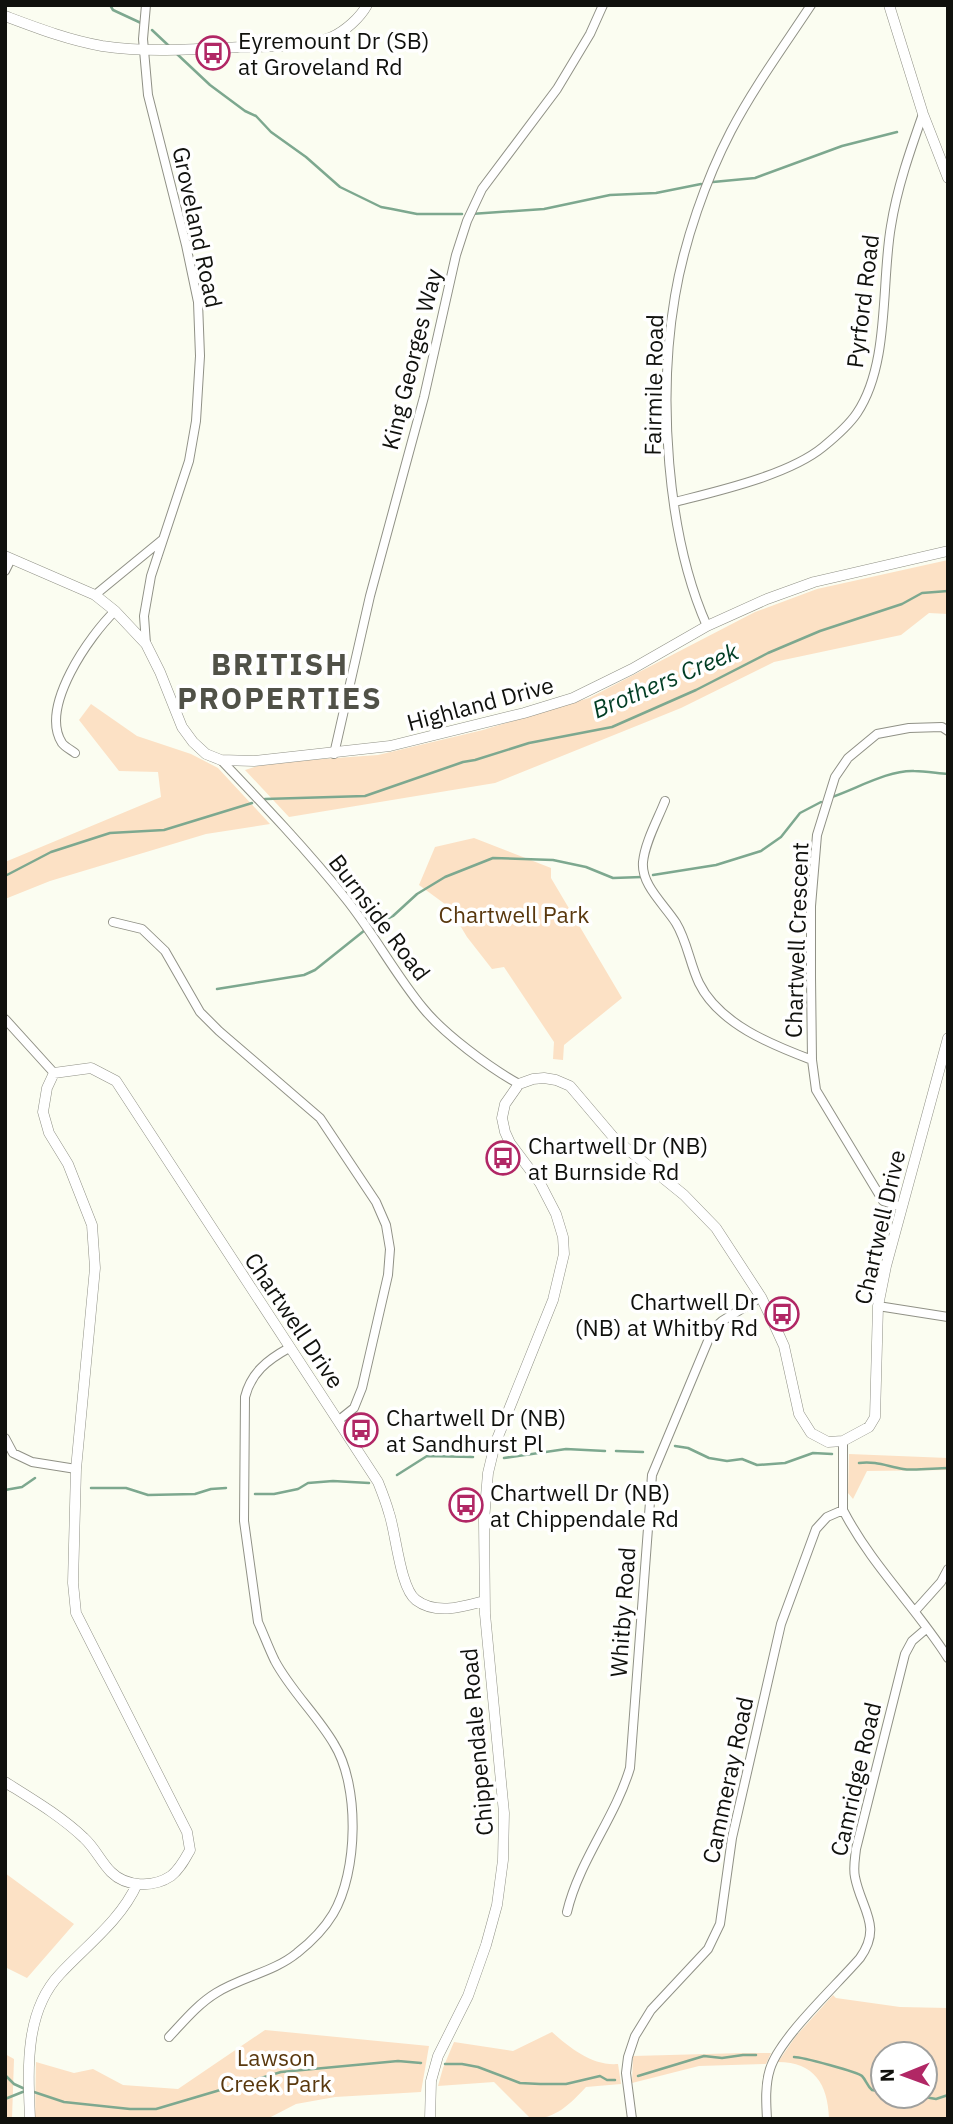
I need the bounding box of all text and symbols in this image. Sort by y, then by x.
place label: Eyremount Dr (SB) at Groveland Rd [238,25,430,81]
bus stop icon: Eyremount Dr (SB) at Groveland Rd [194,34,232,72]
street label: Groveland Road [166,144,230,310]
street label: Pyrford Road [839,233,885,369]
street label: King Georges Way [374,265,448,453]
street label: Fairmile Road [637,314,669,456]
water label: Brothers Creek [587,635,744,725]
district label: BRITISH PROPERTIES [177,644,383,717]
street label: Highland Drive [403,669,557,737]
street label: Chartwell Crescent [778,842,814,1038]
street label: Burnside Road [323,848,437,986]
park label: Chartwell Park [439,899,589,929]
place label: Chartwell Dr (NB) at Burnside Rd [528,1130,708,1186]
bus stop icon: Chartwell Dr (NB) at Burnside Rd [484,1139,522,1177]
street label: Chartwell Drive [847,1147,911,1307]
street label: Chartwell Drive [238,1246,352,1394]
place label: Chartwell Dr (NB) at Whitby Rd [575,1286,759,1342]
bus stop icon: Chartwell Dr (NB) at Whitby Rd [763,1295,801,1333]
place label: Chartwell Dr (NB) at Sandhurst Pl [386,1402,566,1458]
bus stop icon: Chartwell Dr (NB) at Sandhurst Pl [342,1411,380,1449]
place label: Chartwell Dr (NB) at Chippendale Rd [490,1477,679,1533]
bus stop icon: Chartwell Dr (NB) at Chippendale Rd [447,1486,485,1524]
street label: Whitby Road [602,1546,642,1678]
street label: Chippendale Road [453,1647,499,1837]
street label: Cammeray Road [695,1694,759,1866]
street label: Camridge Road [823,1699,887,1859]
north arrow [869,2040,939,2110]
park label: Lawson Creek Park [220,2042,332,2098]
text: N [875,2068,899,2082]

